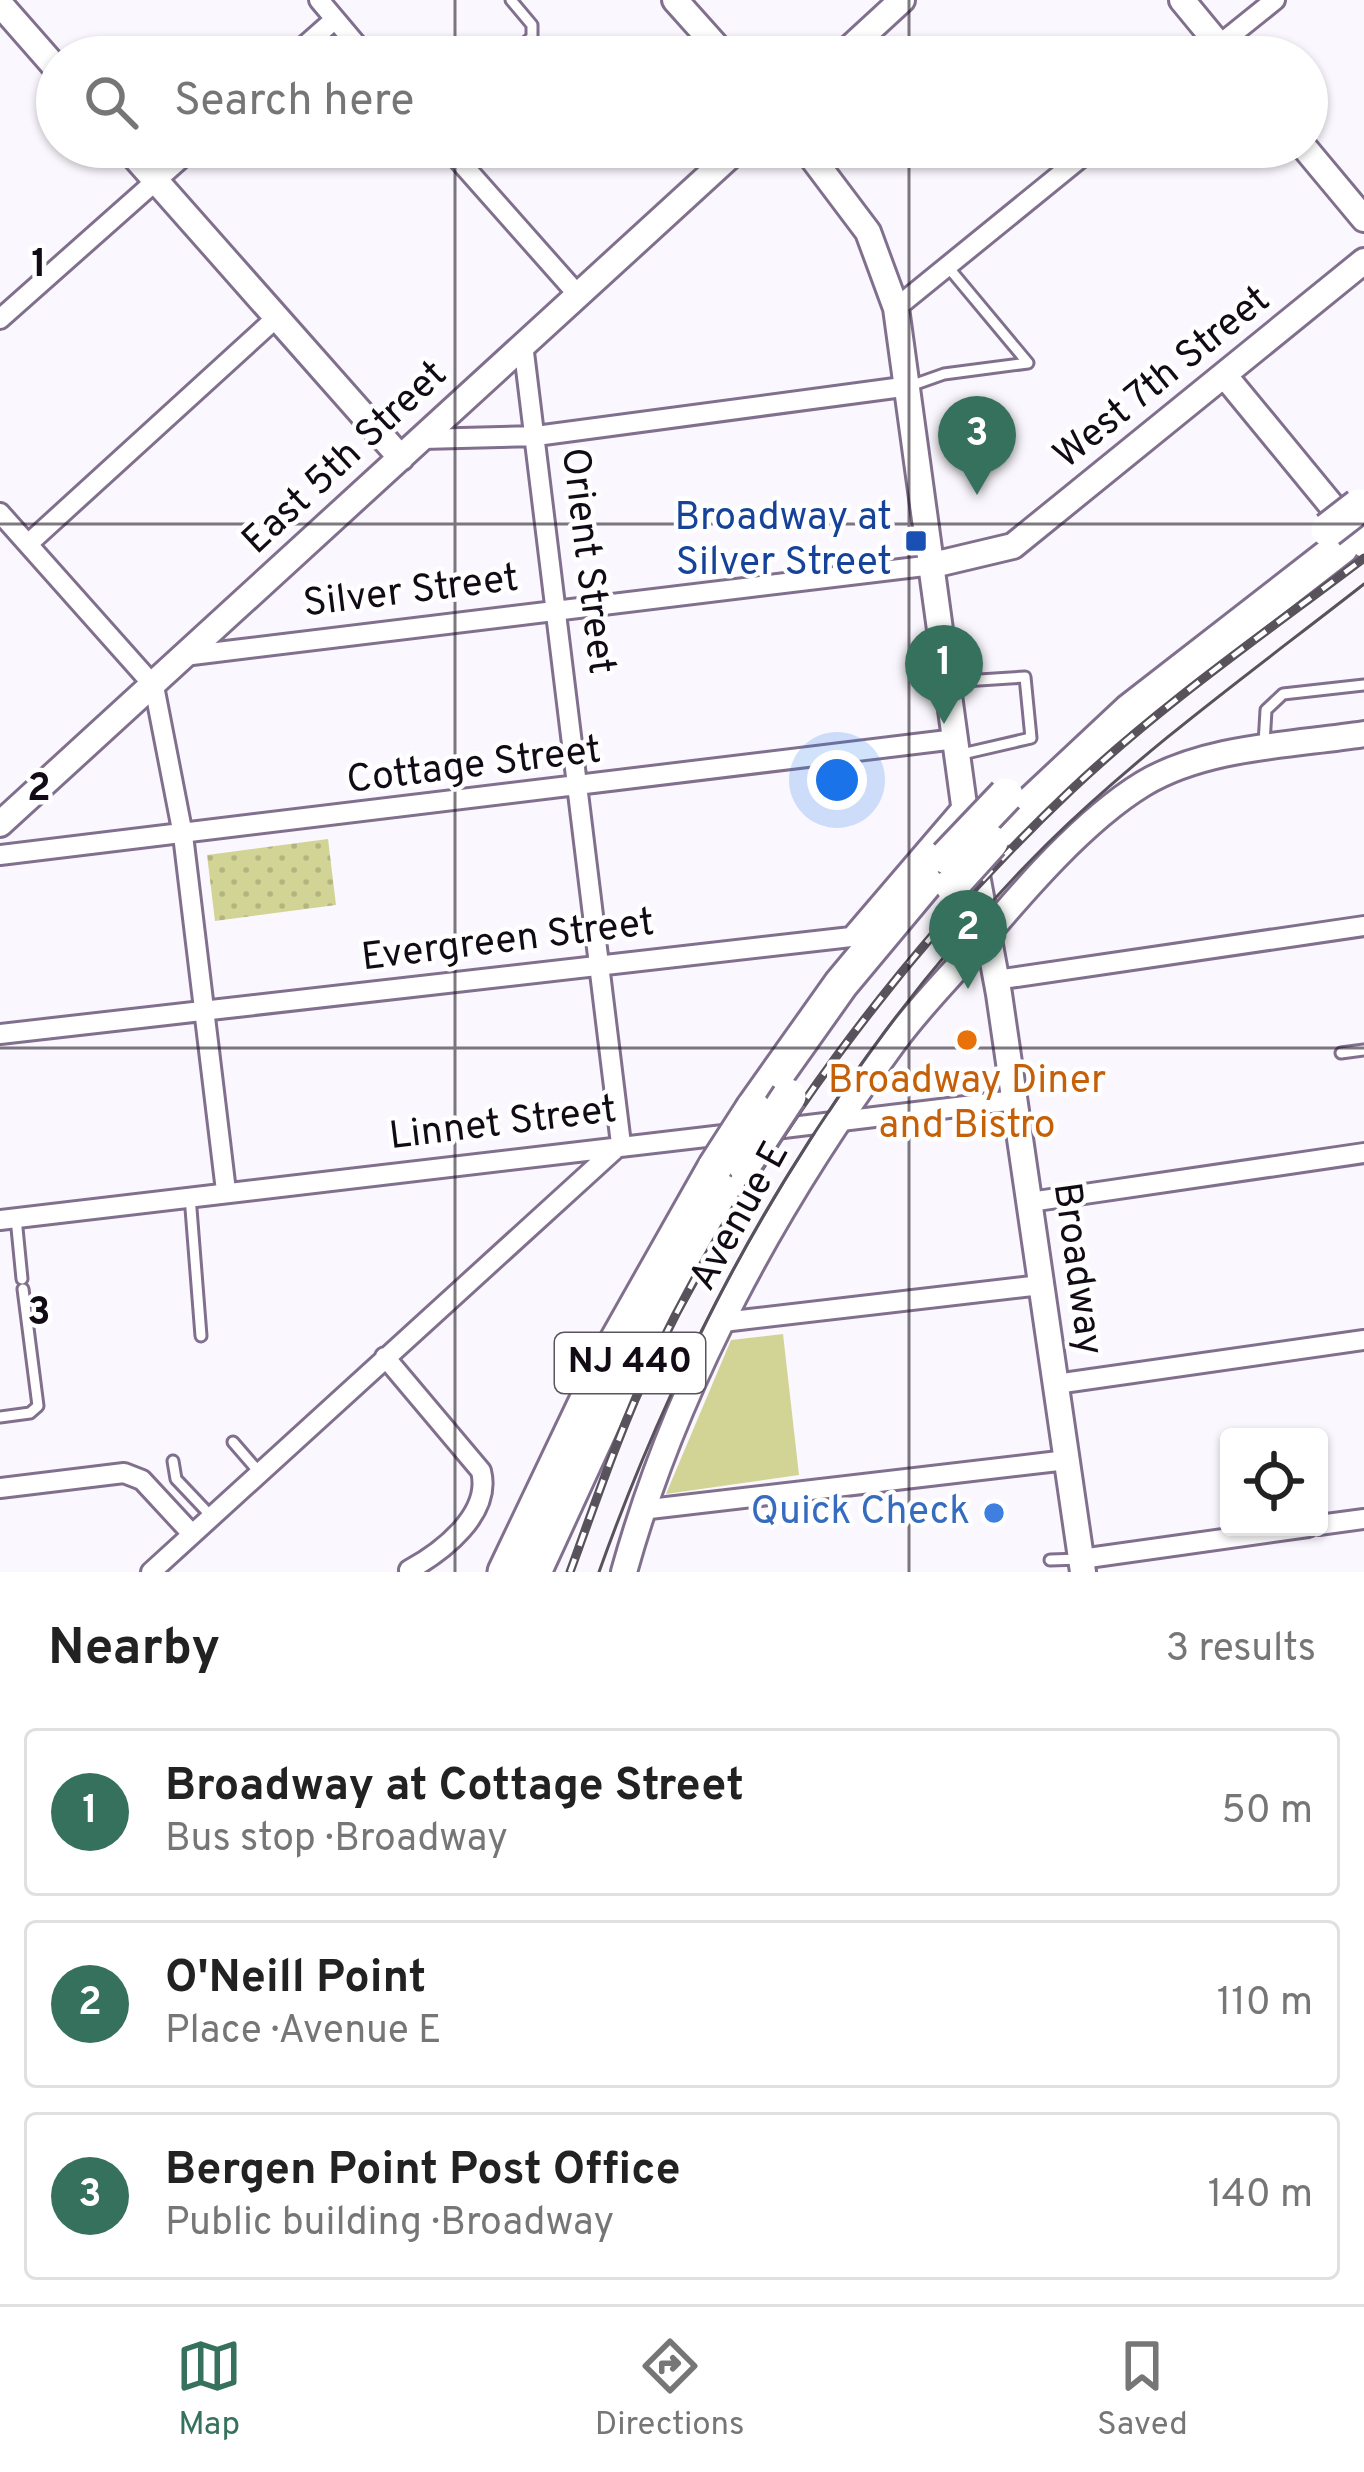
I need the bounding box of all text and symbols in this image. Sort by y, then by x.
search box [36,36,1328,168]
icon: search [78,69,144,135]
text: Search here [174,74,414,131]
text: 1 [31,242,47,291]
street label: West 7th Street [1045,277,1281,481]
street label: East 5th Street [233,352,459,566]
pin: 3 [938,396,1016,495]
street label: Orient Street [548,445,624,677]
place label: Broadway at Silver Street [674,495,892,589]
marker: Broadway at Silver Street [903,528,929,554]
street label: Silver Street [301,555,521,631]
pin: 1 [905,625,983,724]
street label: Cottage Street [344,727,604,807]
your location [807,750,867,810]
text: 2 [27,766,51,815]
pin: 2 [929,890,1007,989]
street label: Evergreen Street [359,900,657,984]
marker: Broadway Diner and Bistro [954,1027,980,1053]
place label: Broadway Diner and Bistro [828,1058,1106,1152]
street label: Linnet Street [387,1087,619,1163]
street label: Avenue E [680,1134,802,1300]
street label: Broadway [1040,1180,1112,1358]
text: 3 [27,1290,51,1339]
road number: NJ 440 [555,1333,705,1393]
map controls [1220,1428,1328,1536]
button: locate [1220,1428,1328,1536]
place label: Quick Check [751,1489,970,1538]
marker: Quick Check [981,1500,1007,1526]
text: Nearby [48,1618,220,1683]
text: 3 results [1166,1626,1316,1675]
text: Broadway at Cottage Street [165,1759,744,1816]
text: 1 [82,1788,98,1837]
text: 50 m [1222,1788,1313,1837]
text: Bus stop · Broadway [165,1816,508,1865]
text: O'Neill Point [165,1951,426,2008]
text: 2 [78,1980,102,2029]
text: 110 m [1217,1980,1313,2029]
text: Place · Avenue E [165,2008,441,2057]
text: Bergen Point Post Office [165,2143,681,2200]
text: 3 [78,2172,102,2221]
text: 140 m [1208,2172,1313,2221]
text: Public building · Broadway [165,2200,614,2249]
tab: Map [176,2333,242,2447]
tab: Directions [595,2333,745,2447]
tab: Saved [1097,2333,1188,2447]

